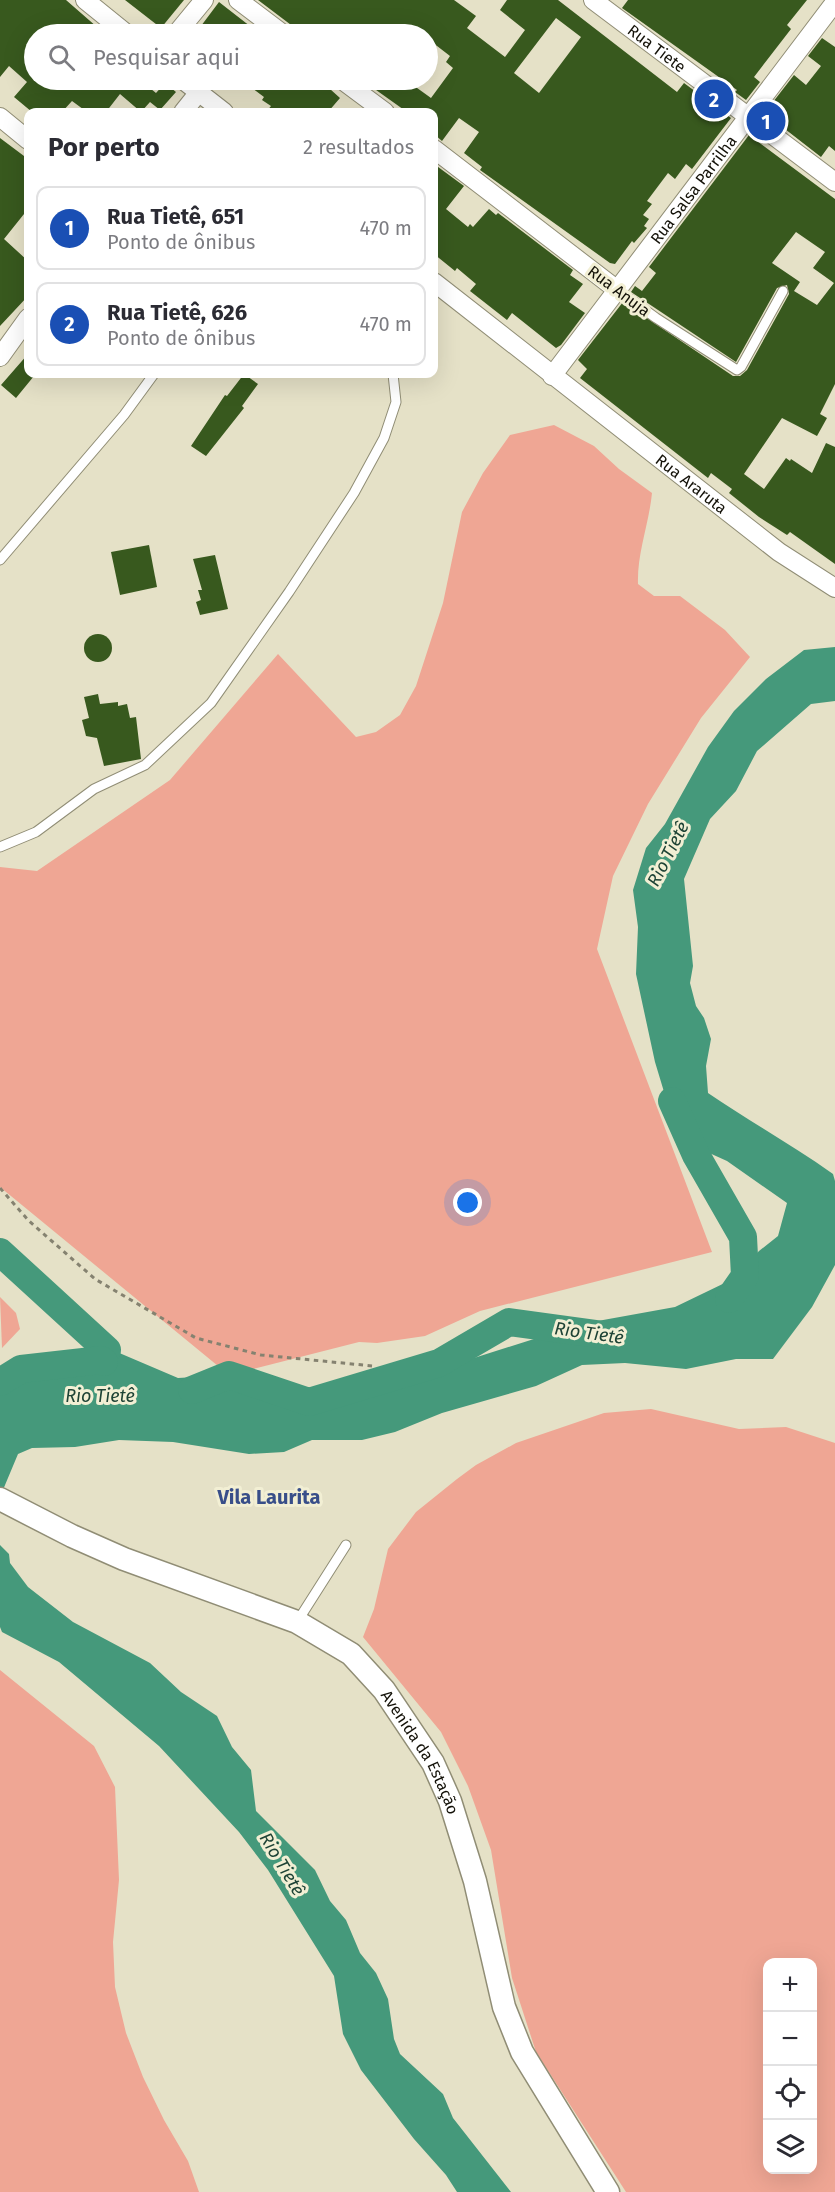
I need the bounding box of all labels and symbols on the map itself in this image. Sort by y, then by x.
street label: Rua Tiete [624,20,690,76]
pin: 2 [694,76,734,122]
pin: 1 [746,98,786,144]
street label: Rua Salsa Parrilha [646,131,740,247]
street label: Rua Anuja [584,261,654,321]
street label: Rua Araruta [652,450,731,517]
water label: Rio Tietê [642,818,694,890]
your location [453,1188,482,1217]
water label: Rio Tietê [553,1317,625,1349]
water label: Rio Tietê [65,1385,135,1407]
district label: Vila Laurita [216,1485,321,1509]
street label: Avenida da Estação [377,1686,463,1816]
water label: Rio Tietê [255,1828,309,1900]

